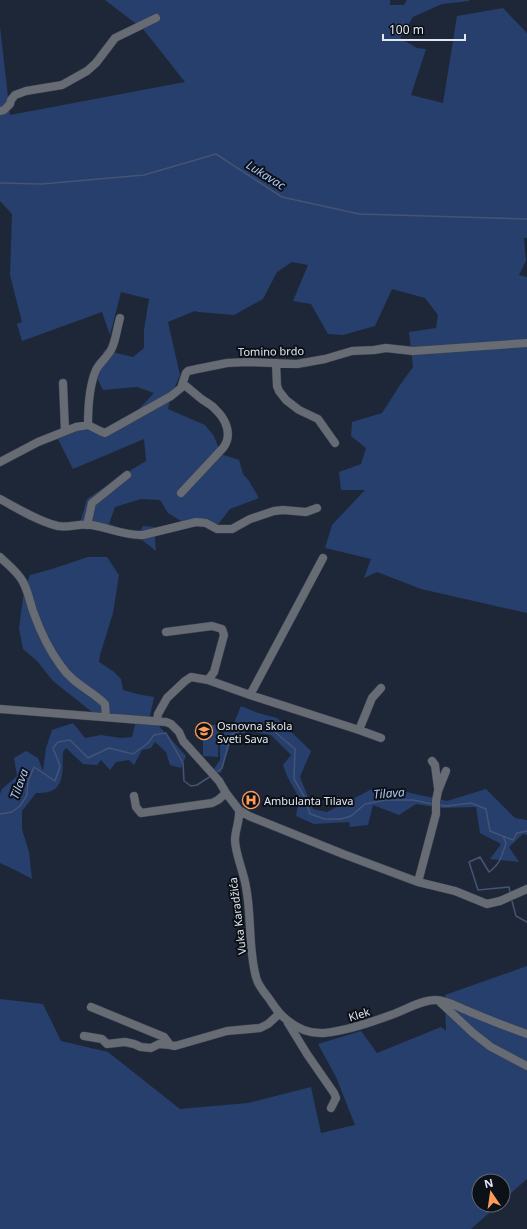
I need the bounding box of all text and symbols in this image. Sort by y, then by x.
scale bar [383,16,465,42]
text: 100 m [389,21,424,38]
water label: Lukavac [243,156,289,194]
street label: Tomino brdo [238,343,304,359]
place label: Osnovna škola Sveti Sava [217,718,292,746]
school or university icon: Osnovna škola Sveti Sava [194,721,214,741]
water label: Tilava [6,766,32,802]
water label: Tilava [373,783,406,803]
hospital icon: Ambulanta Tilava [241,790,261,810]
place label: Ambulanta Tilava [264,793,353,808]
street label: Vuka Karadžića [225,876,249,956]
street label: Klek [346,1004,372,1024]
north arrow [471,1173,511,1213]
text: N [483,1174,495,1191]

